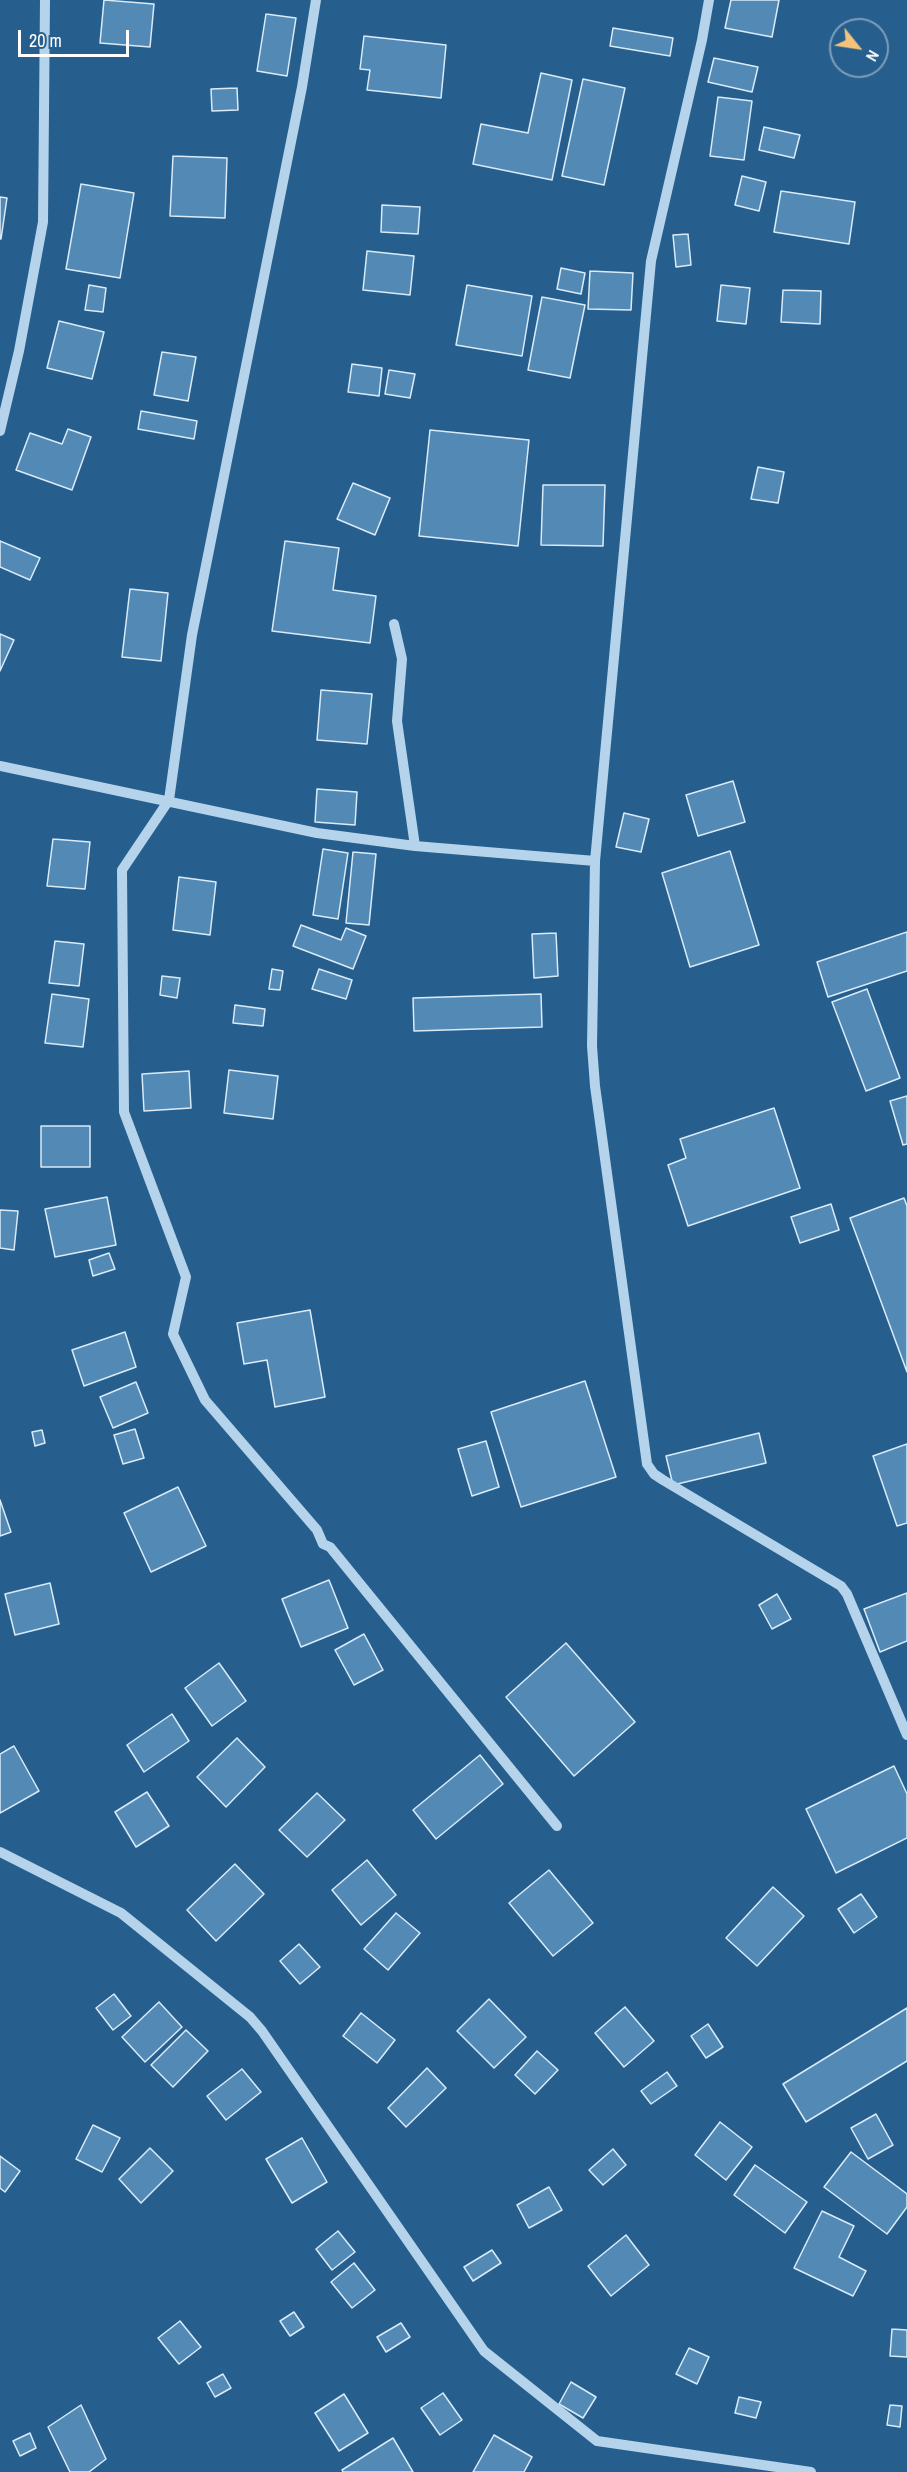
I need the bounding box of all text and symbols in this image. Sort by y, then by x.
scale bar [21,18,132,56]
north arrow [829,18,889,78]
text: 20 m [29,28,62,53]
text: N [861,46,885,66]

